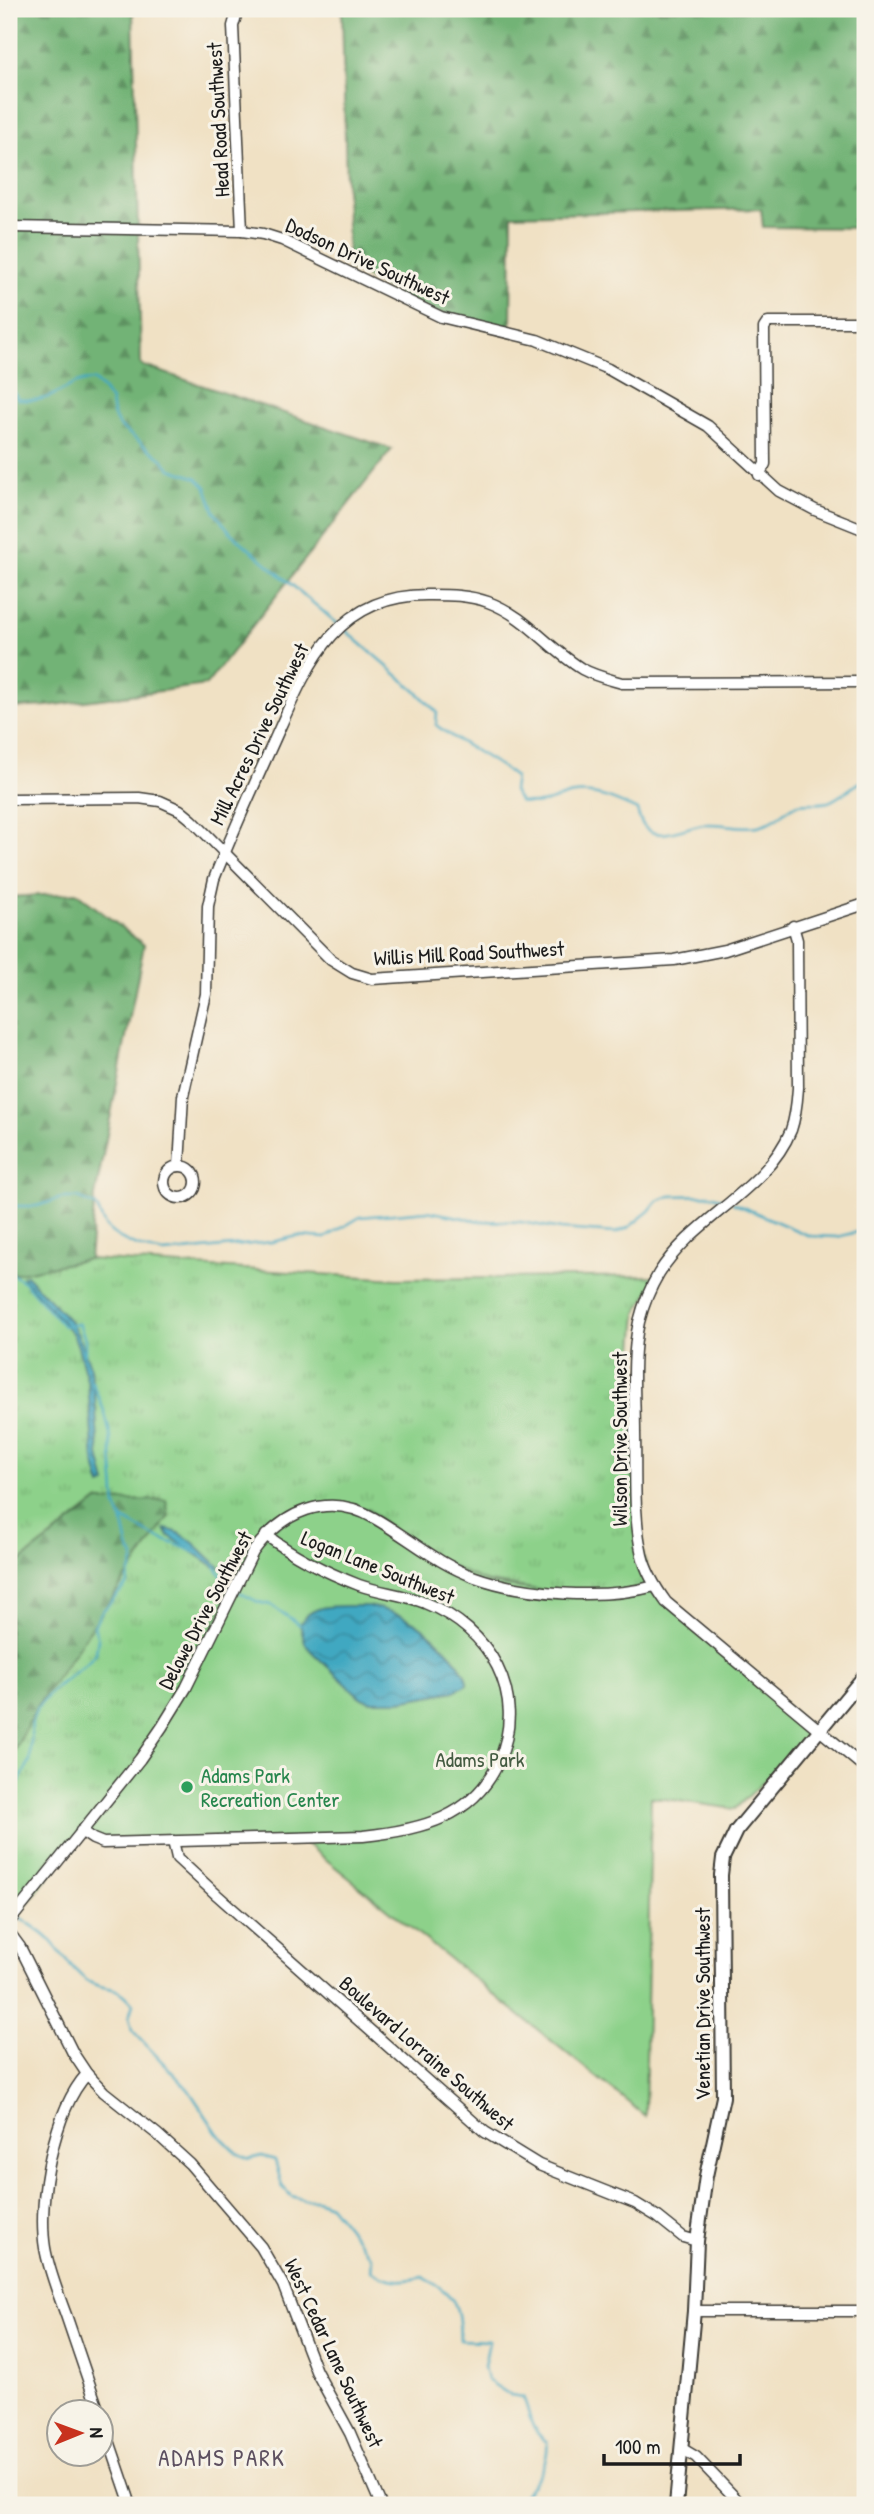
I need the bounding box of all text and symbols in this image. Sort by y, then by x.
street label: Head Road Southwest [199,41,237,198]
street label: Dodson Drive Southwest [281,210,455,312]
street label: Mill Acres Drive Southwest [202,637,316,830]
street label: Willis Mill Road Southwest [373,933,566,972]
street label: Wilson Drive Southwest [605,1351,634,1526]
street label: Logan Lane Southwest [297,1523,460,1611]
street label: Delowe Drive Southwest [151,1525,259,1694]
park label: Adams Park [436,1745,525,1774]
place label: Adams Park Recreation Center [201,1761,339,1814]
marker: Adams Park Recreation Center [179,1779,195,1795]
street label: Venetian Drive Southwest [688,1907,717,2100]
street label: Boulevard Lorraine Southwest [333,1969,521,2138]
street label: West Cedar Lane Southwest [277,2254,391,2453]
north arrow [46,2398,116,2468]
scale bar [604,2423,741,2467]
text: N [84,2427,110,2438]
text: 100 m [615,2432,661,2461]
district label: ADAMS PARK [158,2442,286,2473]

